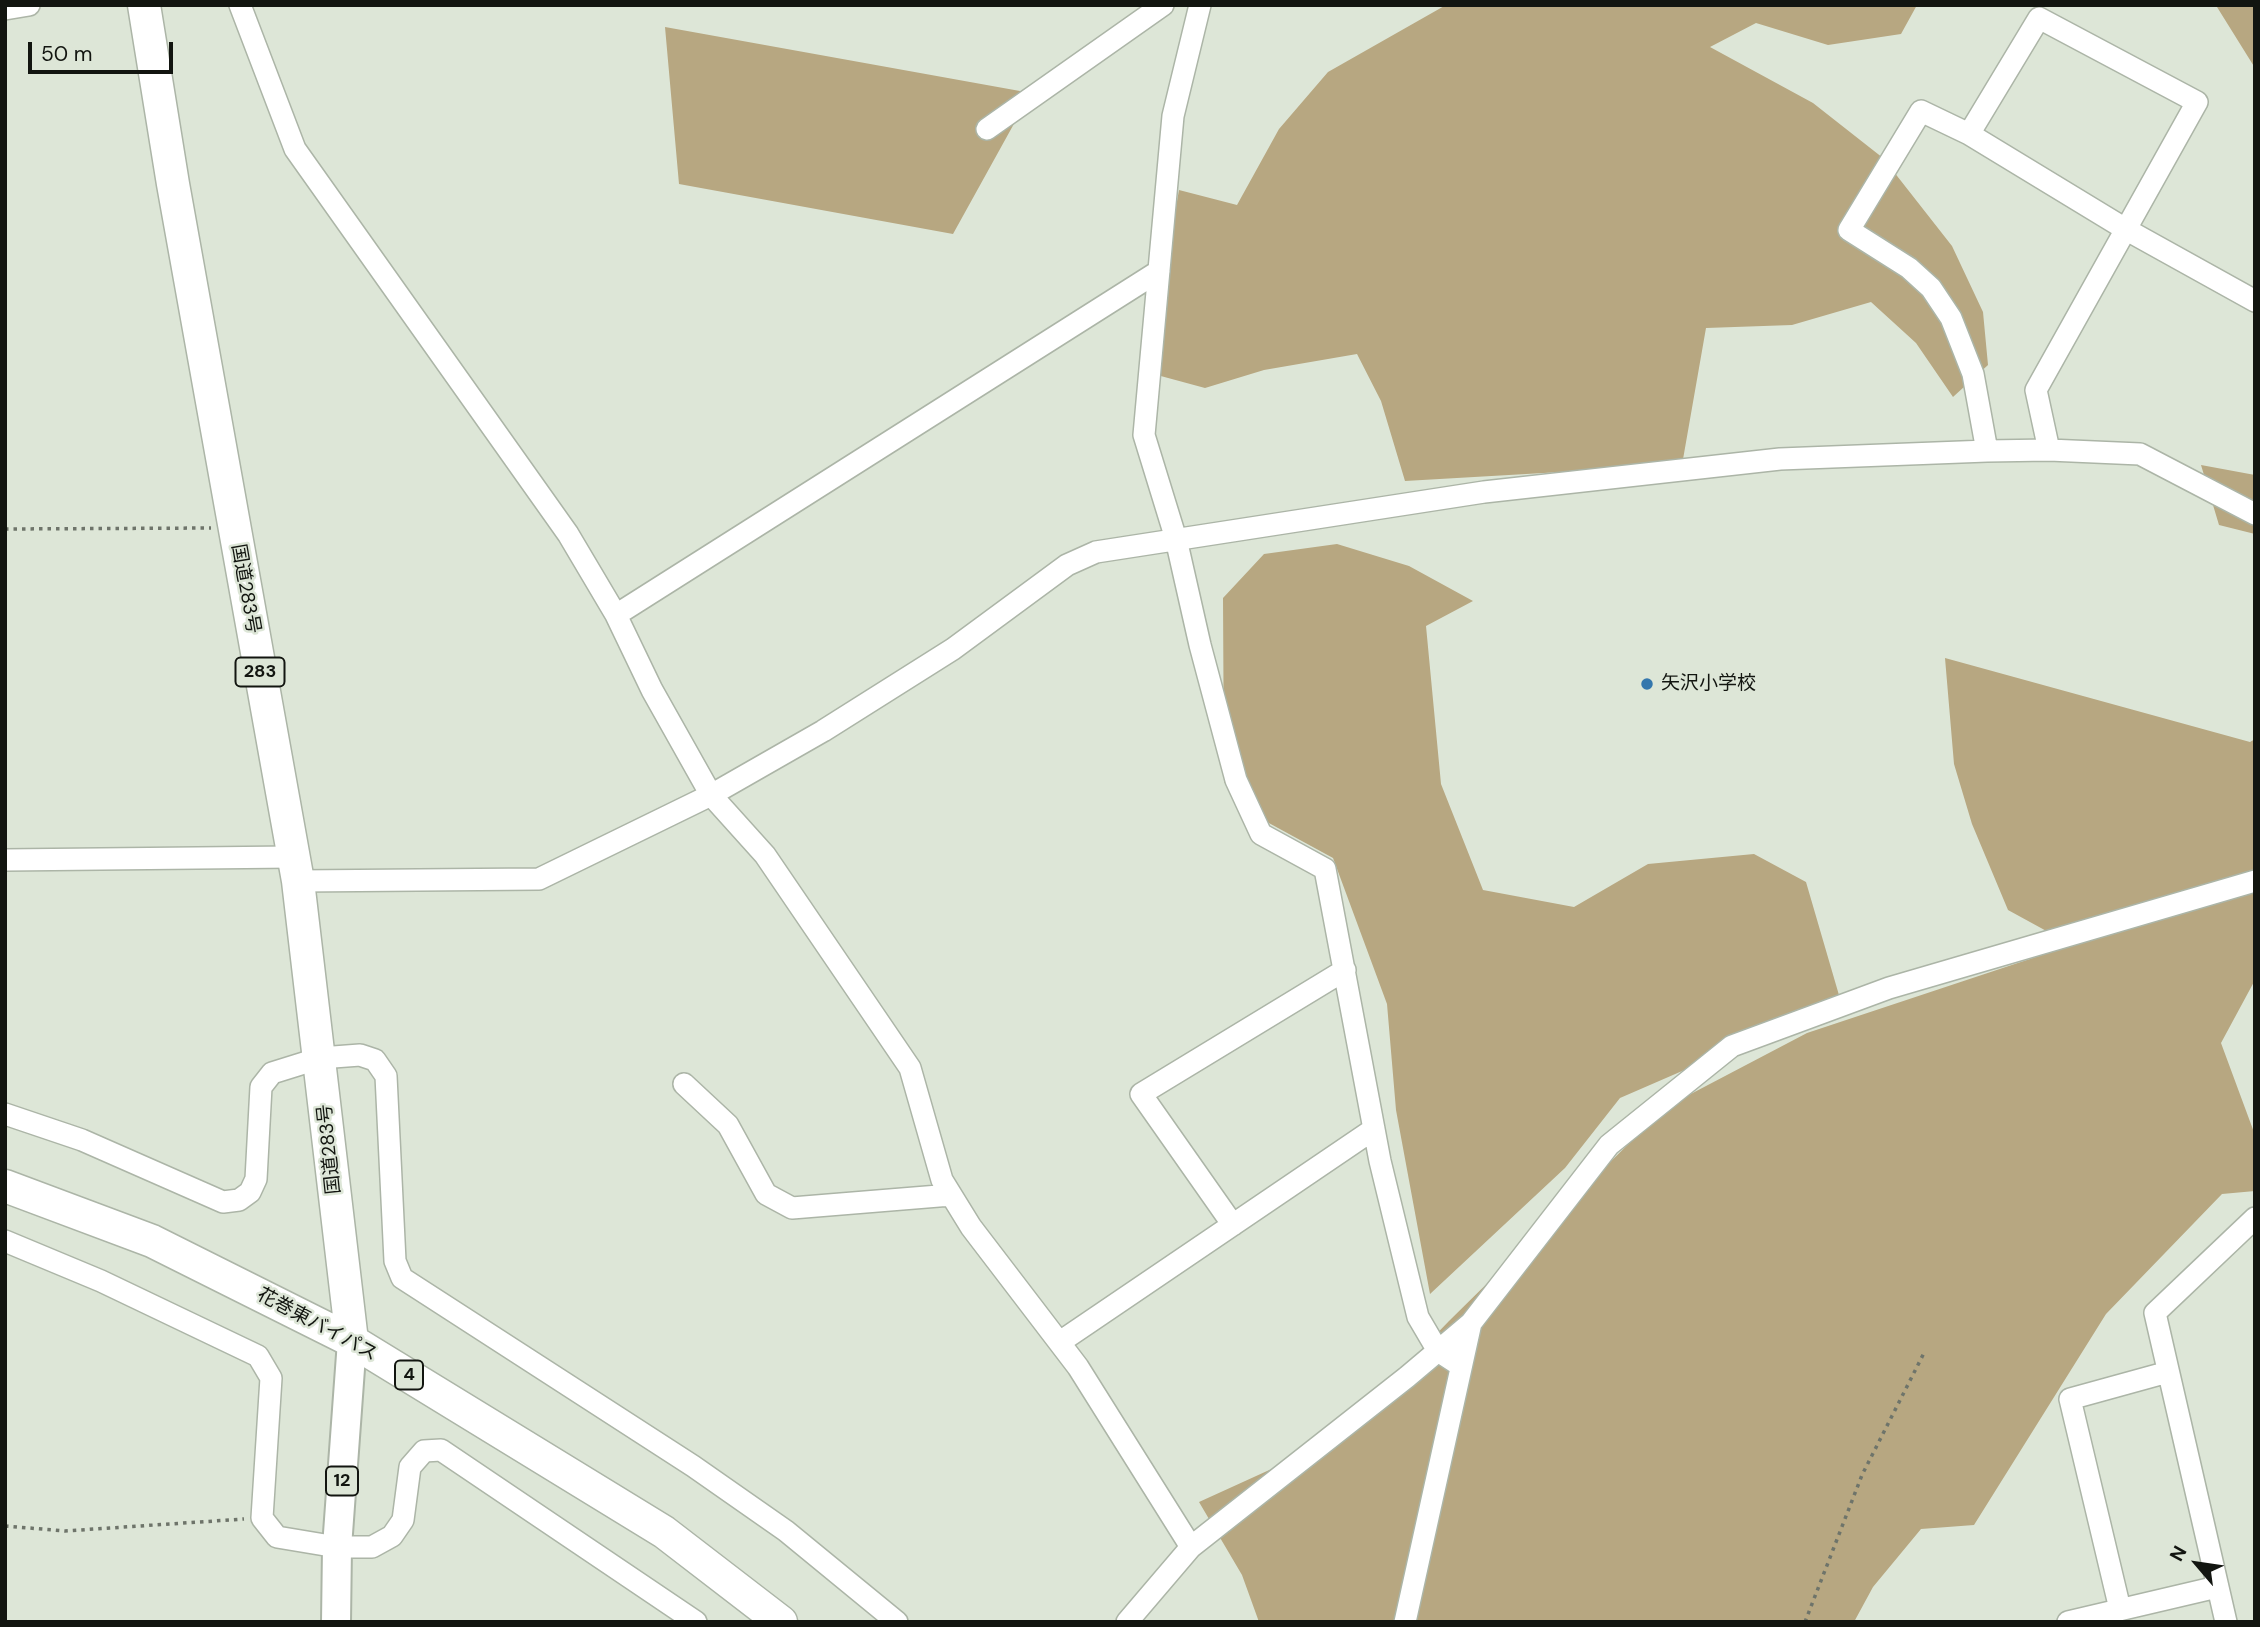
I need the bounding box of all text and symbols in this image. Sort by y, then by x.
scale bar [32,28,177,72]
text: 50 m [41,40,92,68]
street label: 国道283号 [226,543,264,635]
road number: 283 [236,658,284,686]
place label: 矢沢小学校 [1661,673,1756,695]
marker: 矢沢小学校 [1639,676,1655,692]
street label: 国道283号 [314,1103,346,1195]
street label: 花巻東バイパス [253,1284,381,1366]
road number: 4 [395,1360,423,1390]
road number: 12 [326,1466,358,1496]
north arrow [2162,1529,2232,1599]
text: N [2164,1541,2192,1566]

